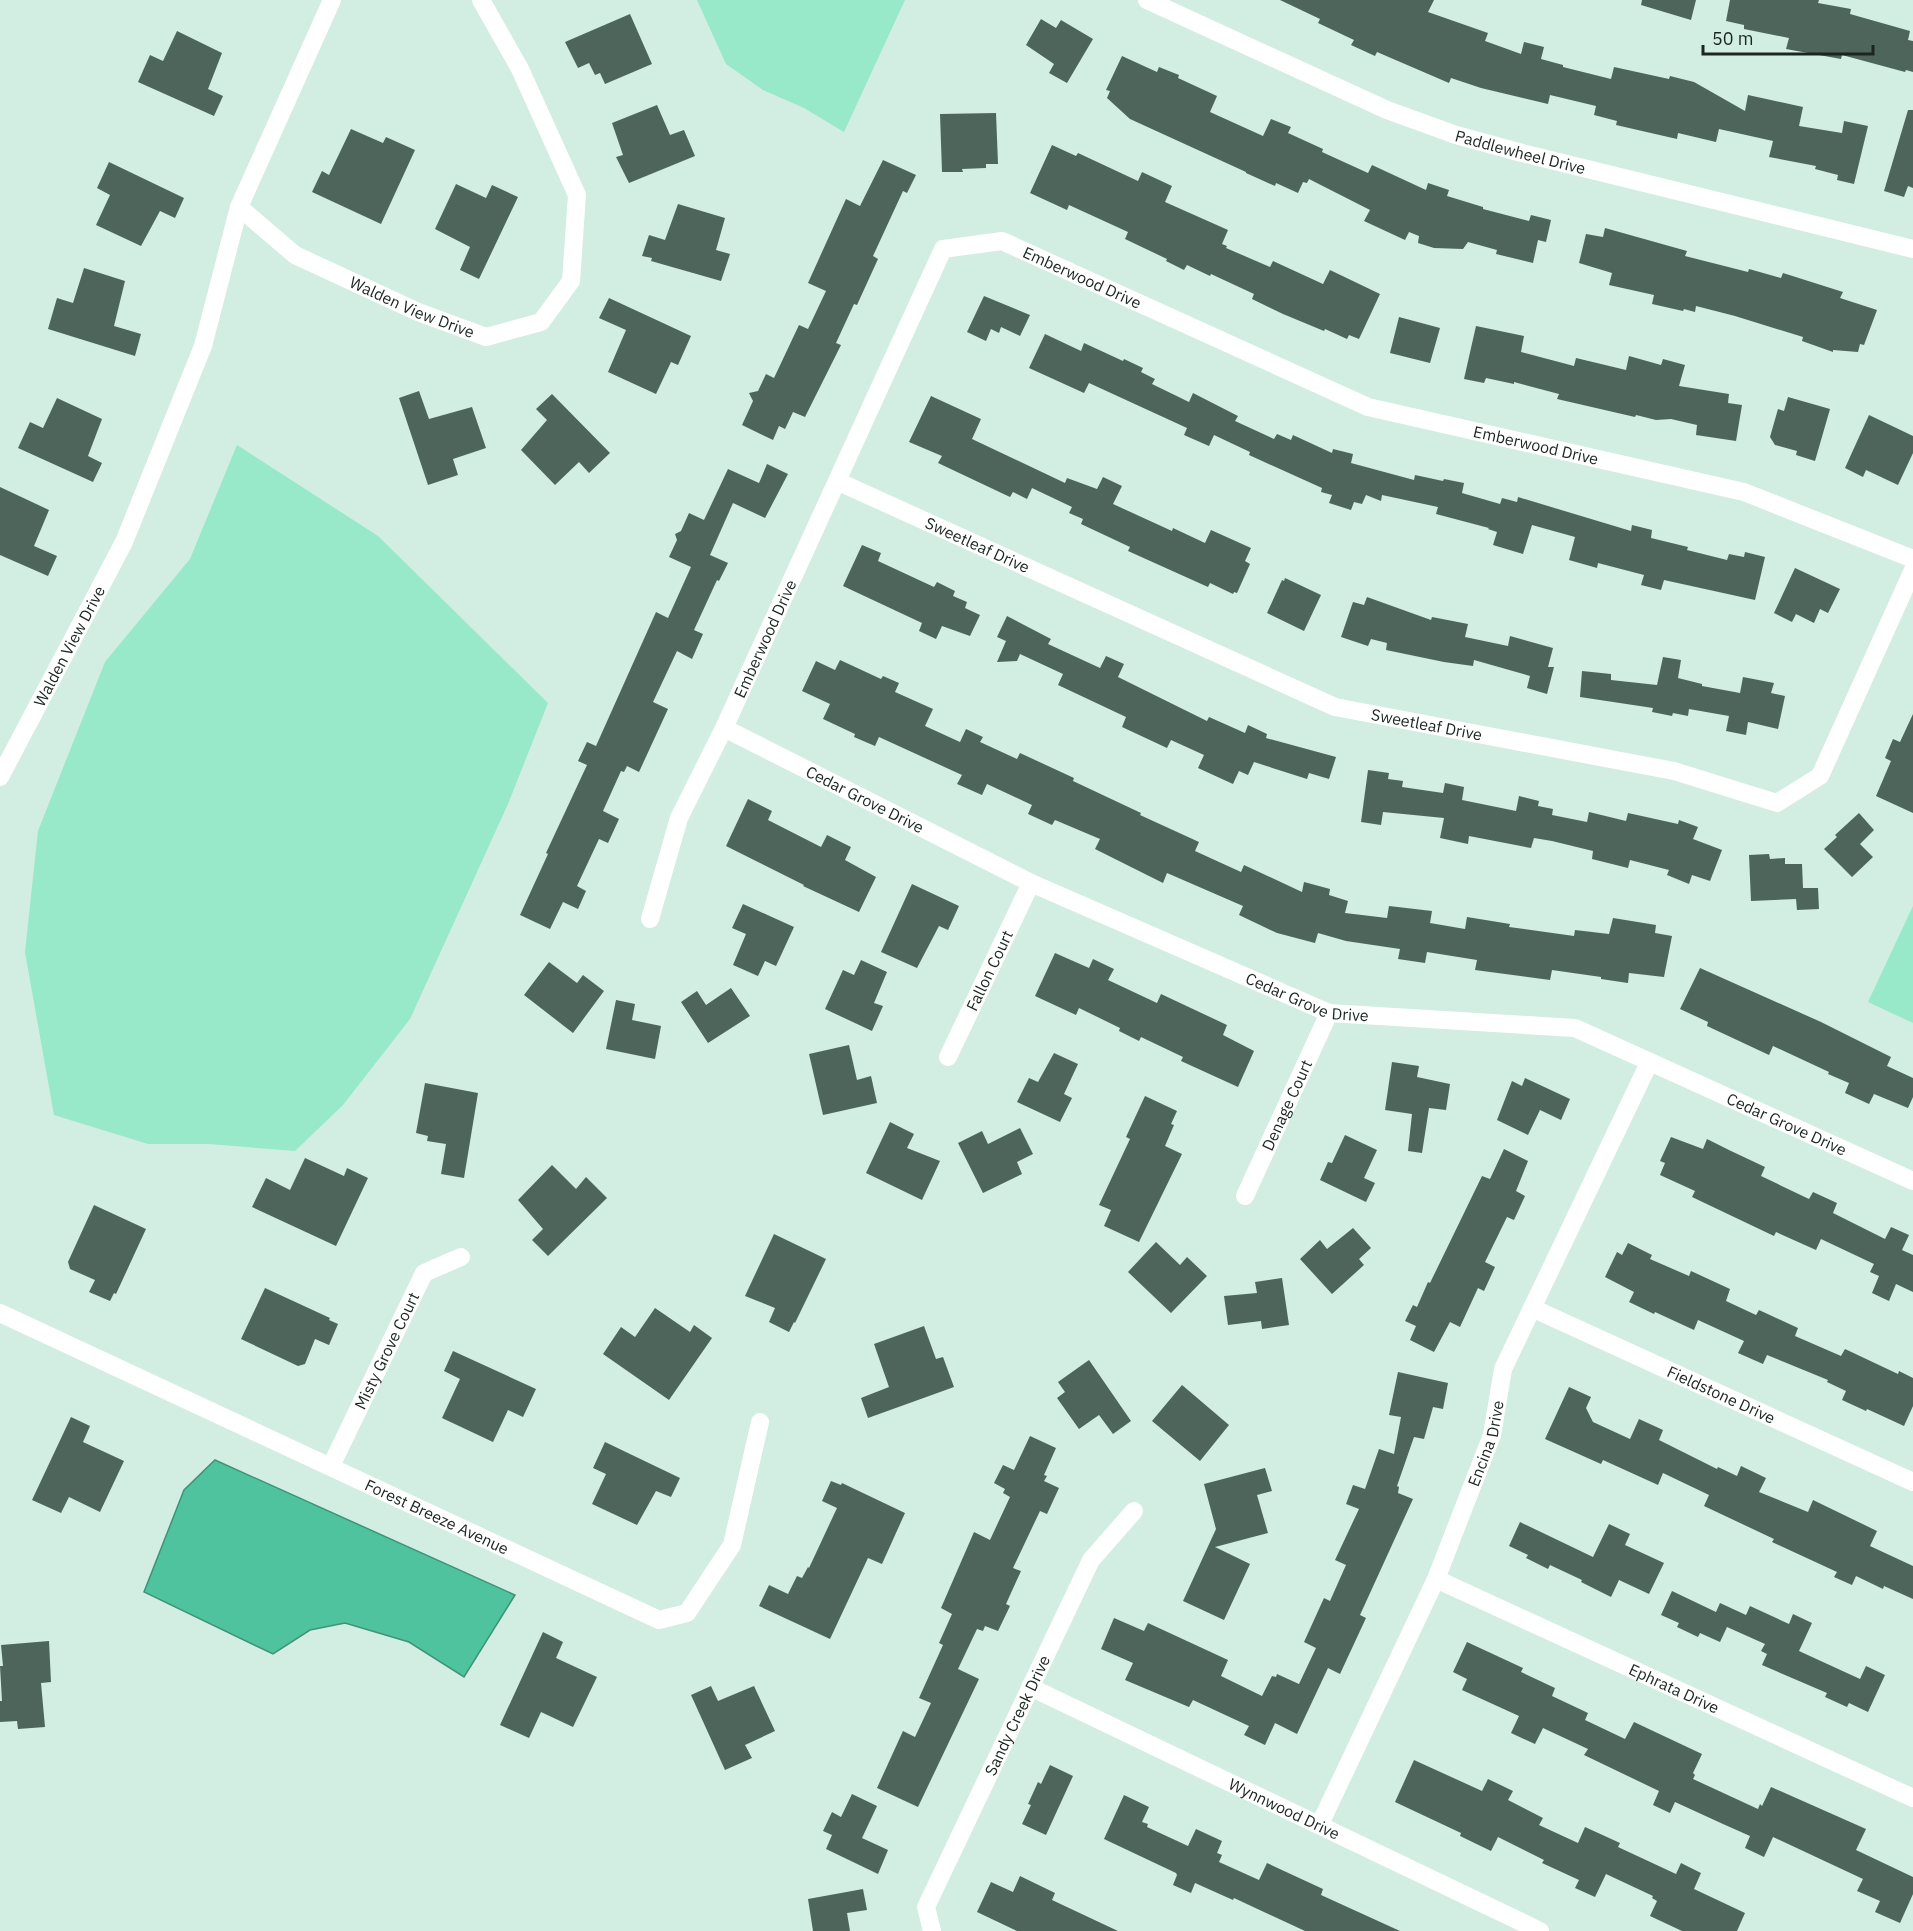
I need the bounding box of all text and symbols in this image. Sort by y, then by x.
scale bar [1703,18,1872,56]
text: 50 m [1712,27,1754,50]
street label: Paddlewheel Drive [1453,125,1588,178]
street label: Emberwood Drive [1020,242,1145,313]
street label: Walden View Drive [346,272,478,342]
street label: Emberwood Drive [1471,421,1601,469]
street label: Sweetleaf Drive [922,512,1033,577]
street label: Emberwood Drive [729,576,801,701]
street label: Walden View Drive [29,582,109,710]
street label: Sweetleaf Drive [1370,704,1484,745]
street label: Cedar Grove Drive [803,761,928,837]
street label: Fallon Court [962,927,1017,1014]
street label: Cedar Grove Drive [1243,968,1369,1025]
street label: Denage Court [1257,1057,1316,1154]
street label: Cedar Grove Drive [1724,1088,1850,1160]
street label: Misty Grove Court [350,1289,423,1413]
street label: Fieldstone Drive [1664,1361,1779,1428]
street label: Encina Drive [1463,1399,1508,1489]
street label: Forest Breeze Avenue [362,1474,512,1559]
street label: Sandy Creek Drive [980,1652,1054,1779]
street label: Ephrata Drive [1626,1659,1723,1718]
street label: Wynnwood Drive [1226,1774,1343,1844]

